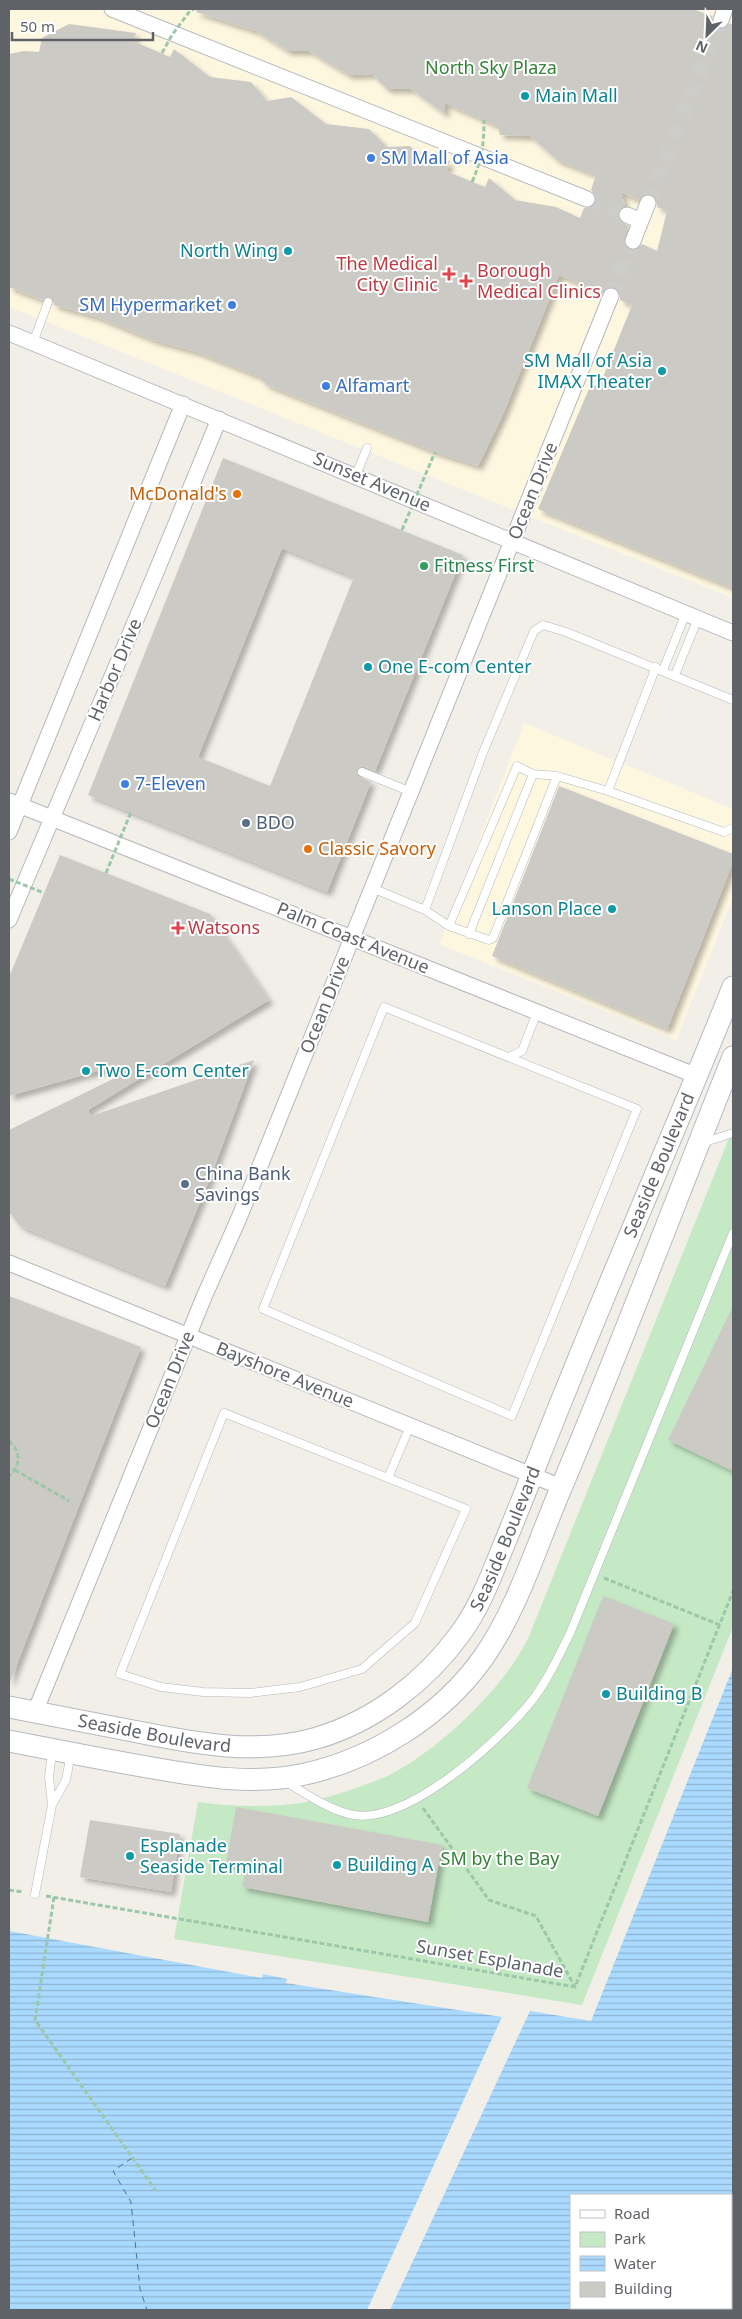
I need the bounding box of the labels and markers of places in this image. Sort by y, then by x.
place label: Main Mall [535,83,618,107]
marker: Main Mall [519,90,531,102]
place label: SM Mall of Asia [381,145,509,169]
marker: SM Mall of Asia [365,152,377,164]
place label: North Wing [180,238,278,262]
marker: North Wing [282,245,294,257]
place label: The Medical City Clinic [336,251,438,296]
place label: Borough Medical Clinics [477,258,601,303]
marker: The Medical City Clinic [442,267,456,281]
marker: Borough Medical Clinics [459,274,473,288]
place label: SM Hypermarket [79,292,222,316]
marker: SM Hypermarket [226,299,238,311]
place label: SM Mall of Asia IMAX Theater [524,348,653,393]
marker: SM Mall of Asia IMAX Theater [656,365,668,377]
place label: Alfamart [336,373,410,397]
marker: Alfamart [320,380,332,392]
place label: McDonald's [129,481,227,505]
marker: McDonald's [231,488,243,500]
place label: Fitness First [434,553,535,577]
marker: Fitness First [418,560,430,572]
place label: One E-com Center [378,654,532,678]
marker: One E-com Center [362,661,374,673]
place label: 7-Eleven [135,771,206,795]
marker: 7-Eleven [119,778,131,790]
place label: BDO [256,810,295,834]
marker: BDO [240,817,252,829]
place label: Classic Savory [318,836,437,860]
marker: Classic Savory [302,843,314,855]
place label: Lanson Place [492,896,602,920]
marker: Lanson Place [606,903,618,915]
place label: Watsons [188,915,260,939]
marker: Watsons [172,922,184,934]
place label: Two E-com Center [96,1058,250,1082]
marker: Two E-com Center [80,1065,92,1077]
place label: China Bank Savings [195,1161,291,1206]
marker: China Bank Savings [179,1178,191,1190]
place label: Building B [616,1681,702,1705]
marker: Building B [600,1688,612,1700]
place label: Esplanade Seaside Terminal [140,1833,283,1878]
marker: Esplanade Seaside Terminal [124,1850,136,1862]
place label: Building A [347,1852,434,1876]
marker: Building A [331,1859,343,1871]

